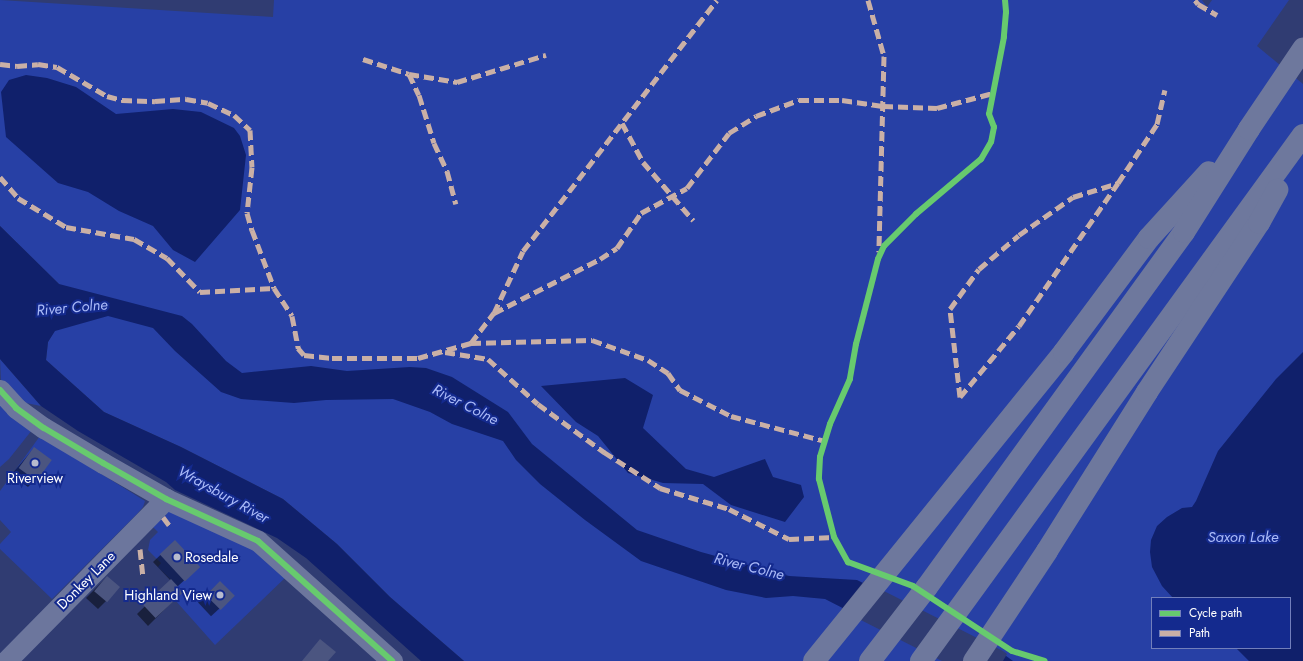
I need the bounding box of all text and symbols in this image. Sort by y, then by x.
water label: River Colne [36,296,108,320]
water label: River Colne [429,381,501,429]
marker: Riverview [30,458,40,468]
water label: Wraysbury River [174,462,272,528]
place label: Riverview [7,470,63,486]
water label: Saxon Lake [1208,529,1278,547]
street label: Donkey Lane [53,547,119,613]
place label: Rosedale [185,549,238,565]
water label: River Colne [712,550,786,584]
marker: Rosedale [172,552,182,562]
place label: Highland View [124,587,212,603]
marker: Highland View [215,590,225,600]
legend [1151,597,1291,649]
text: Cycle path [1189,604,1242,622]
text: Path [1189,624,1210,642]

